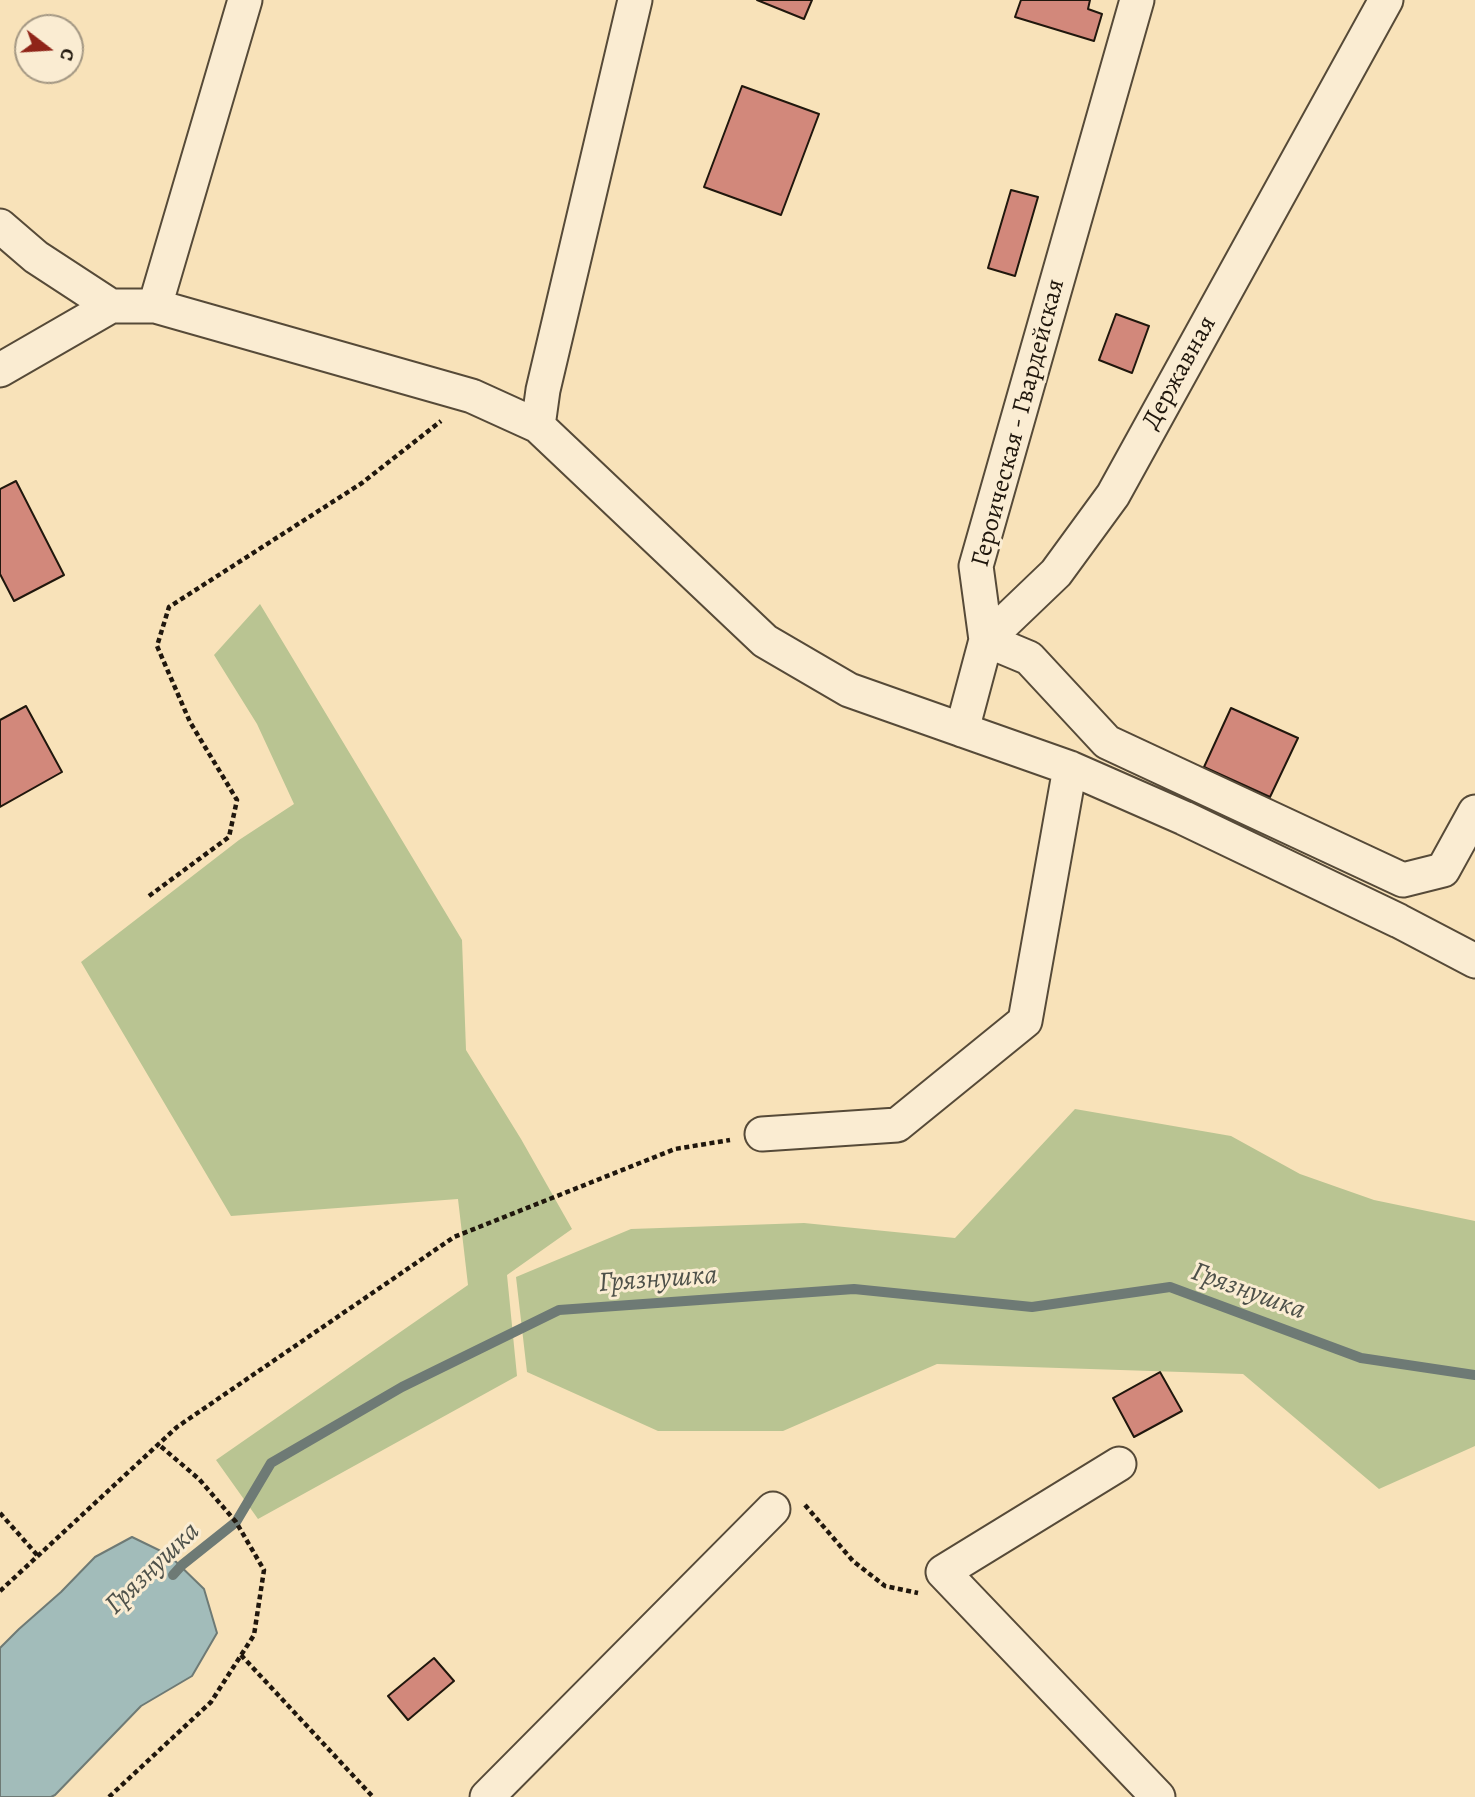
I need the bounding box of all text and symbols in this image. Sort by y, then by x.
north arrow [14,14,84,84]
text: С [53,45,81,64]
street label: Героическая - Гвардейская [966,276,1072,570]
street label: Державная [1136,311,1224,435]
water label: Грязнушка [1186,1256,1310,1328]
water label: Грязнушка [597,1259,719,1301]
water label: Грязнушка [98,1516,208,1622]

